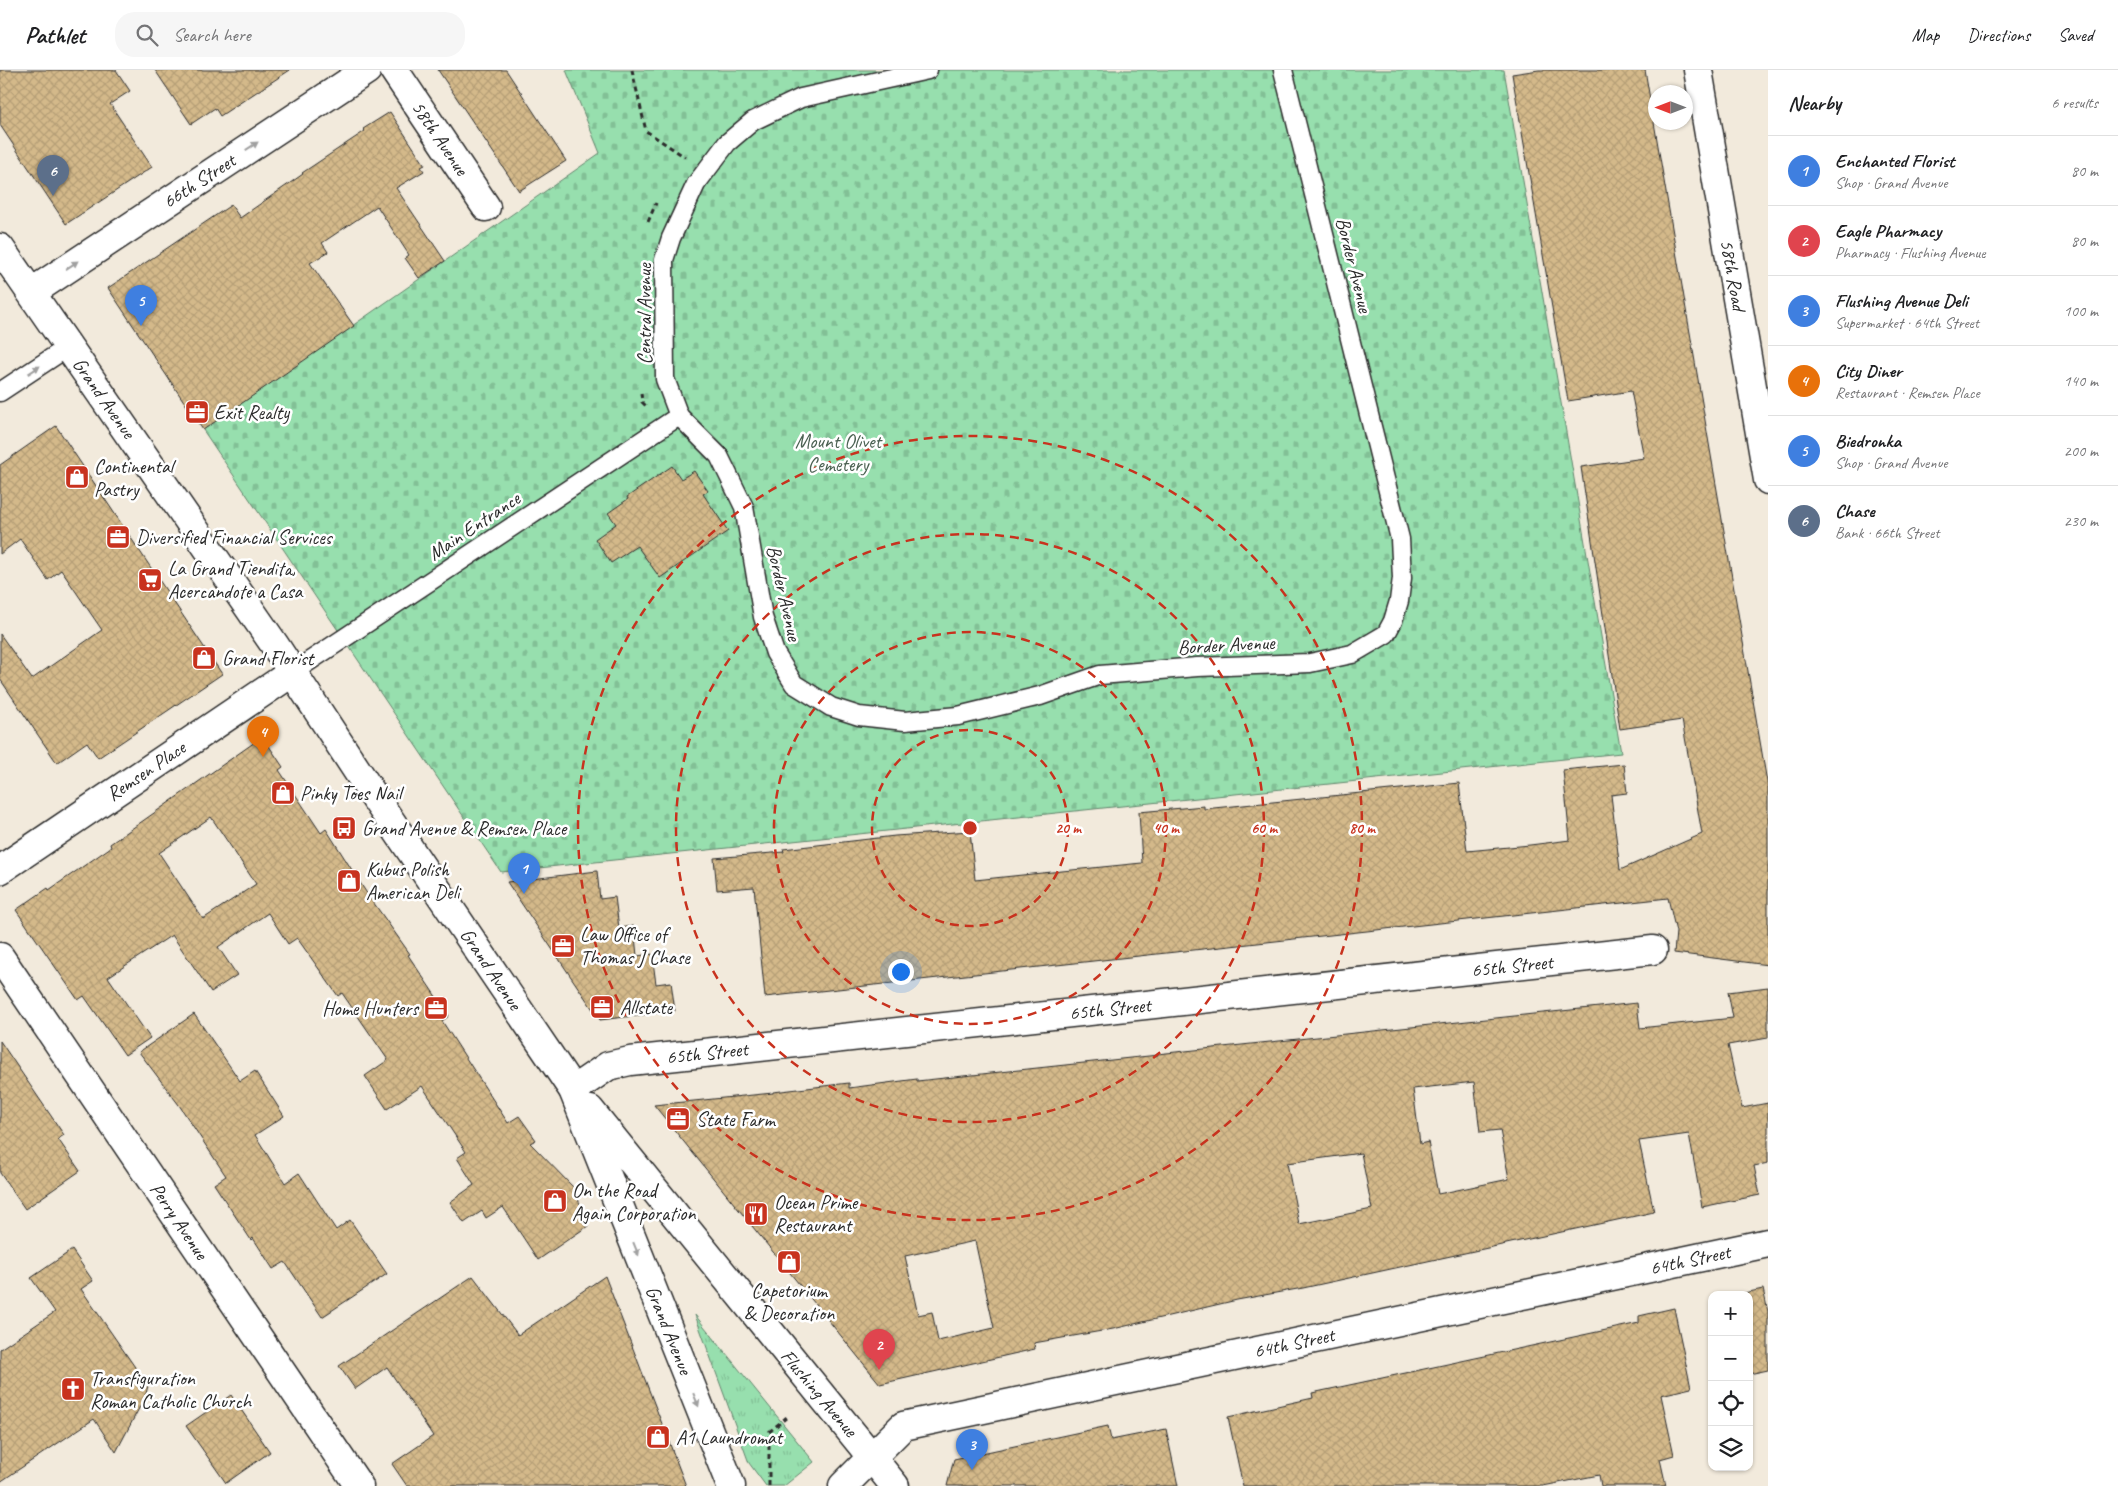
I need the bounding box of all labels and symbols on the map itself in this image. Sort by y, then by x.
north arrow [1648,85,1693,130]
street label: 58th Avenue [406,96,475,181]
one-way arrow [245,142,258,151]
street label: 66th Street [158,147,242,214]
pin: 6 [37,155,69,196]
street label: Border Avenue [1330,215,1378,317]
street label: 58th Road [1714,237,1752,316]
one-way arrow [66,260,79,270]
street label: Central Avenue [632,262,657,365]
pin: 5 [125,285,157,326]
street label: Grand Avenue [67,353,142,445]
one-way arrow [27,365,41,374]
office icon: Exit Realty [184,399,210,425]
place label: Exit Realty [214,400,290,425]
park label: Mount Olivet Cemetery [795,429,883,477]
place label: Continental Pastry [94,454,177,502]
shop icon: Continental Pastry [64,464,90,490]
street label: Main Entrance [423,485,526,566]
office icon: Diversified Financial Services [105,524,131,550]
place label: Diversified Financial Services [136,525,334,550]
street label: Border Avenue [761,543,807,645]
place label: La Grand Tiendita, Acercandote a Casa [168,556,304,604]
supermarket icon: La Grand Tiendita, Acercandote a Casa [137,567,163,593]
street label: Border Avenue [1177,630,1277,660]
shop icon: Grand Florist [191,645,217,671]
place label: Grand Florist [222,646,316,671]
pin: 4 [247,716,279,757]
street label: Remsen Place [102,735,192,807]
shop icon: Pinky Toes Nail [270,780,296,806]
place label: Pinky Toes Nail [300,781,405,806]
bus stop icon: Grand Avenue & Remsen Place [331,815,357,841]
place label: Grand Avenue & Remsen Place [362,816,568,841]
centre of rings [961,819,979,837]
text: 20 m [1055,819,1082,838]
text: 40 m [1153,819,1180,838]
text: 60 m [1251,819,1278,838]
text: 80 m [1349,819,1376,838]
pin: 1 [508,853,540,894]
place label: Kubus Polish American Deli [366,857,462,905]
shop icon: Kubus Polish American Deli [336,868,362,894]
place label: Law Office of Thomas J Chase [580,922,691,970]
street label: Grand Avenue [455,923,528,1016]
office icon: Law Office of Thomas J Chase [550,933,576,959]
street label: 65th Street [1470,949,1556,983]
your location [888,959,914,985]
street label: 65th Street [1068,992,1154,1026]
office icon: Allstate [589,994,615,1020]
office icon: Home Hunters [423,995,449,1021]
place label: Allstate [620,995,674,1020]
place label: Home Hunters [322,996,420,1021]
street label: 65th Street [665,1036,751,1070]
office icon: State Farm [665,1106,691,1132]
place label: State Farm [696,1107,777,1132]
street label: Perry Avenue [144,1178,215,1265]
place label: On the Road Again Corporation [572,1178,696,1226]
shop icon: On the Road Again Corporation [542,1188,568,1214]
place label: Ocean Prime Restaurant [774,1190,859,1238]
restaurant icon: Ocean Prime Restaurant [743,1201,769,1227]
street label: 64th Street [1647,1239,1735,1281]
one-way arrow [633,1242,641,1256]
shop icon: Capetorium & Decoration [776,1249,802,1275]
place label: Capetorium & Decoration [744,1278,835,1326]
street label: Grand Avenue [640,1282,699,1379]
street label: 64th Street [1251,1322,1339,1364]
pin: 2 [863,1329,895,1370]
street label: Flushing Avenue [775,1344,864,1443]
place label: Transfiguration Roman Catholic Church [90,1366,253,1414]
church icon: Transfiguration Roman Catholic Church [60,1376,86,1402]
one-way arrow [693,1393,701,1407]
shop icon: A1 Laundromat [645,1424,671,1450]
place label: A1 Laundromat [676,1425,785,1450]
pin: 3 [956,1429,988,1470]

